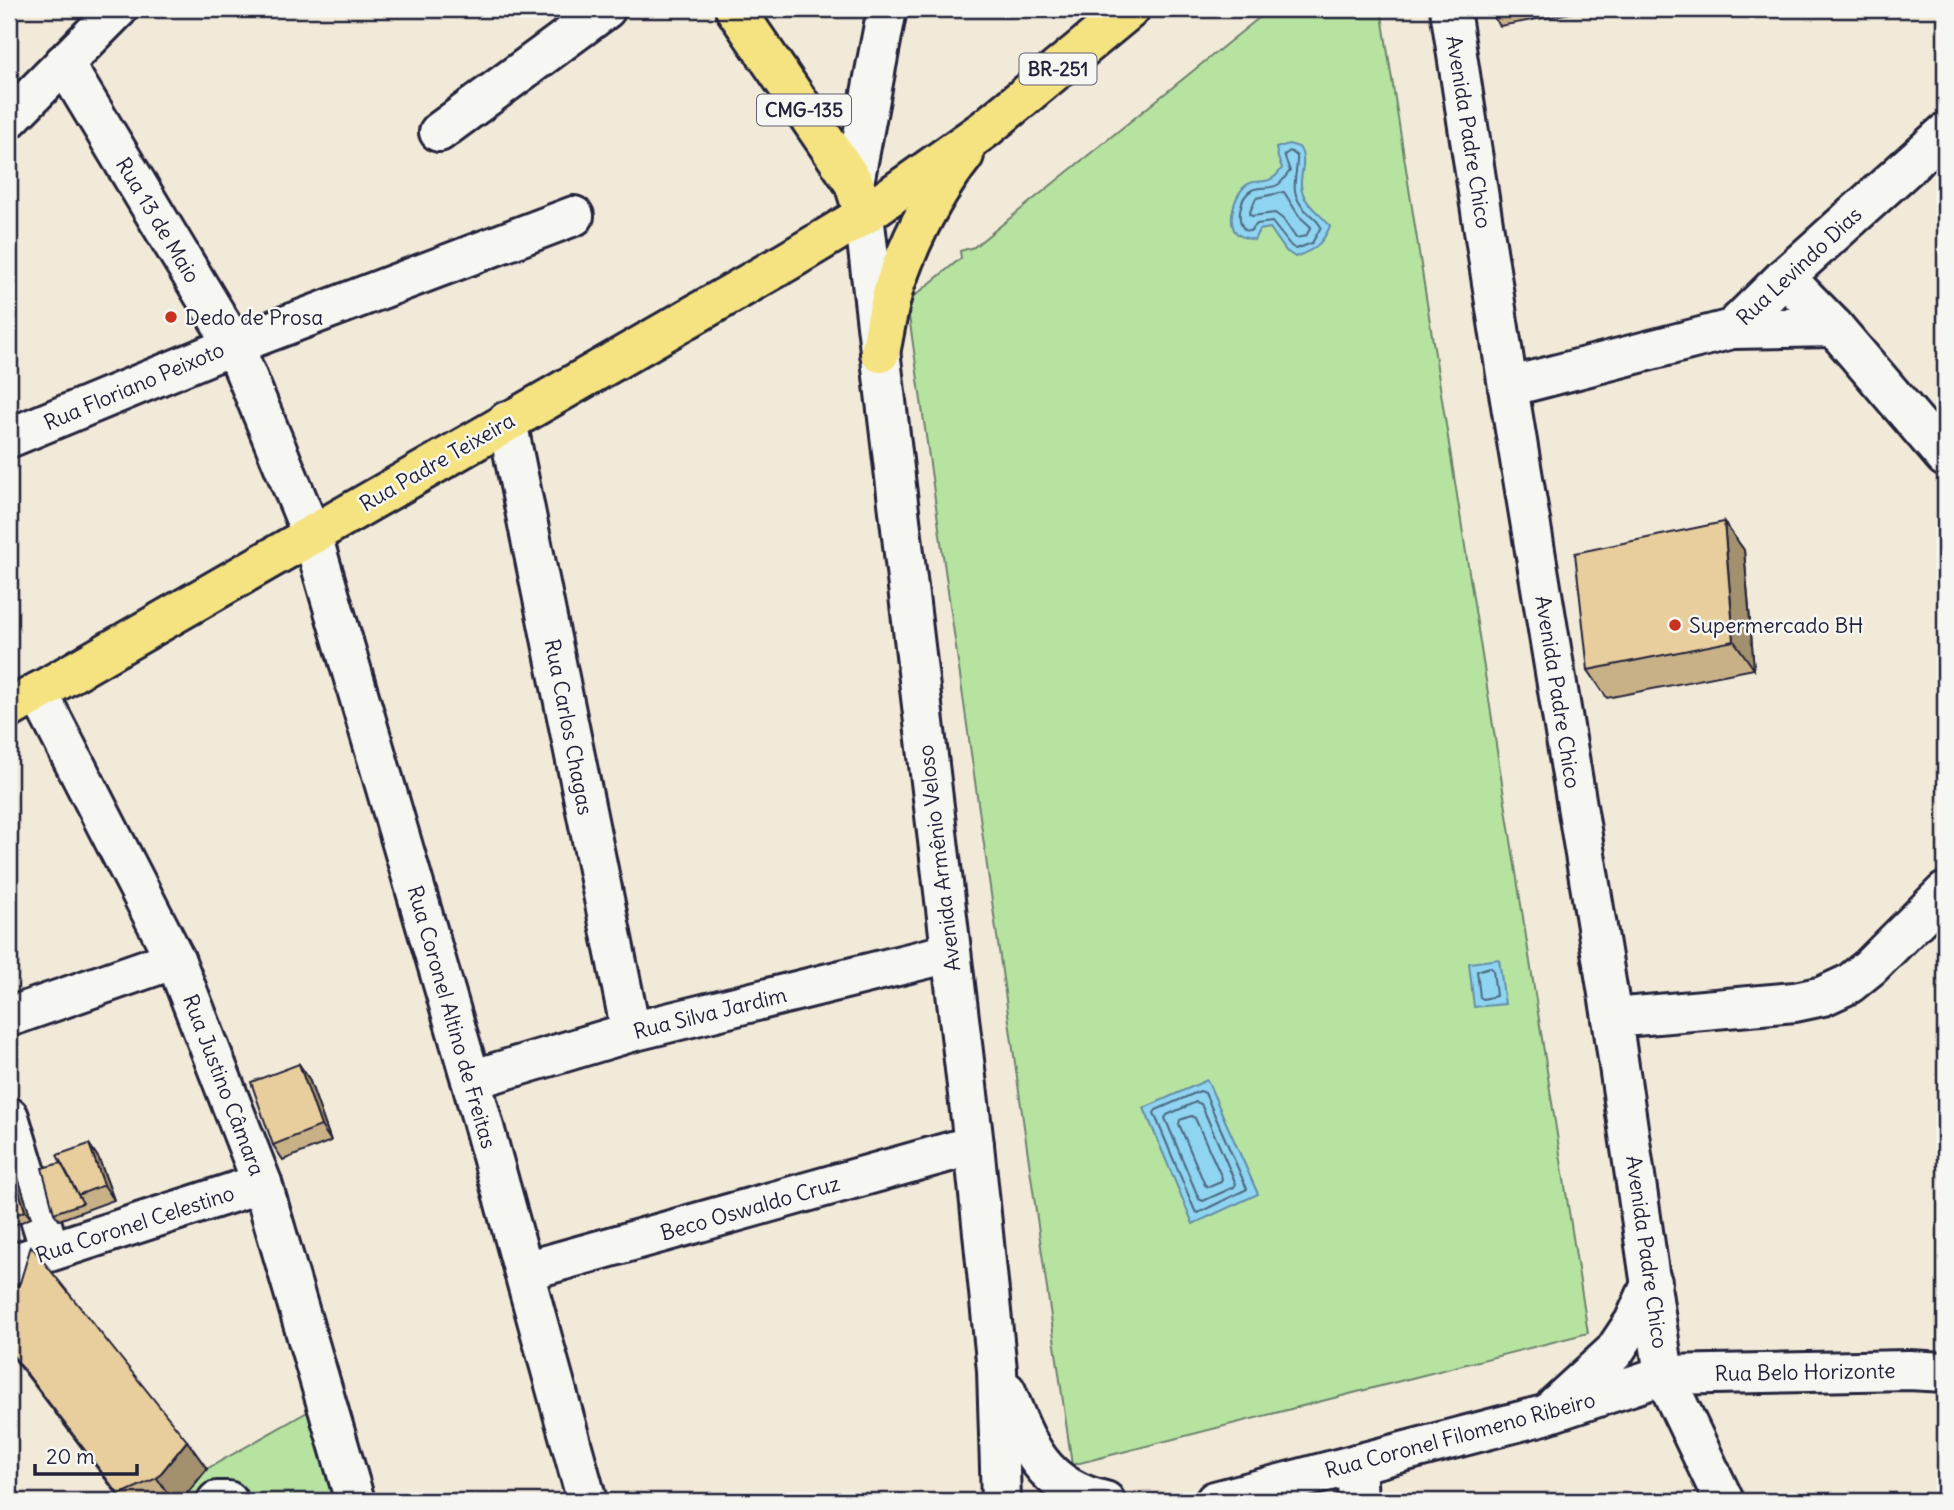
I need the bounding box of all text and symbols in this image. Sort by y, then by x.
street label: Avenida Padre Chico [1440,34,1498,230]
road number: BR-251 [1020,54,1096,85]
road number: CMG-135 [757,94,851,125]
street label: Rua 13 de Maio [110,152,206,288]
street label: Rua Levindo Dias [1731,201,1867,331]
place label: Dedo de Prosa [185,304,323,331]
marker: Dedo de Prosa [163,309,179,325]
street label: Rua Floriano Peixoto [40,336,228,436]
street label: Rua Padre Teixeira [355,407,519,517]
street label: Avenida Padre Chico [1529,594,1587,790]
place label: Supermercado BH [1689,612,1863,639]
marker: Supermercado BH [1667,617,1683,633]
street label: Rua Carlos Chagas [539,637,599,817]
street label: Avenida Armênio Veloso [912,743,966,973]
street label: Rua Coronel Altino de Freitas [402,882,502,1152]
street label: Rua Silva Jardim [631,981,789,1045]
street label: Rua Justino Câmara [177,991,271,1179]
street label: Avenida Padre Chico [1620,1154,1674,1350]
street label: Beco Oswaldo Cruz [657,1170,843,1246]
street label: Rua Coronel Celestino [32,1179,238,1269]
street label: Rua Belo Horizonte [1714,1357,1896,1387]
street label: Rua Coronel Filomeno Ribeiro [1322,1386,1598,1484]
scale bar [35,1433,136,1477]
text: 20 m [46,1443,95,1470]

